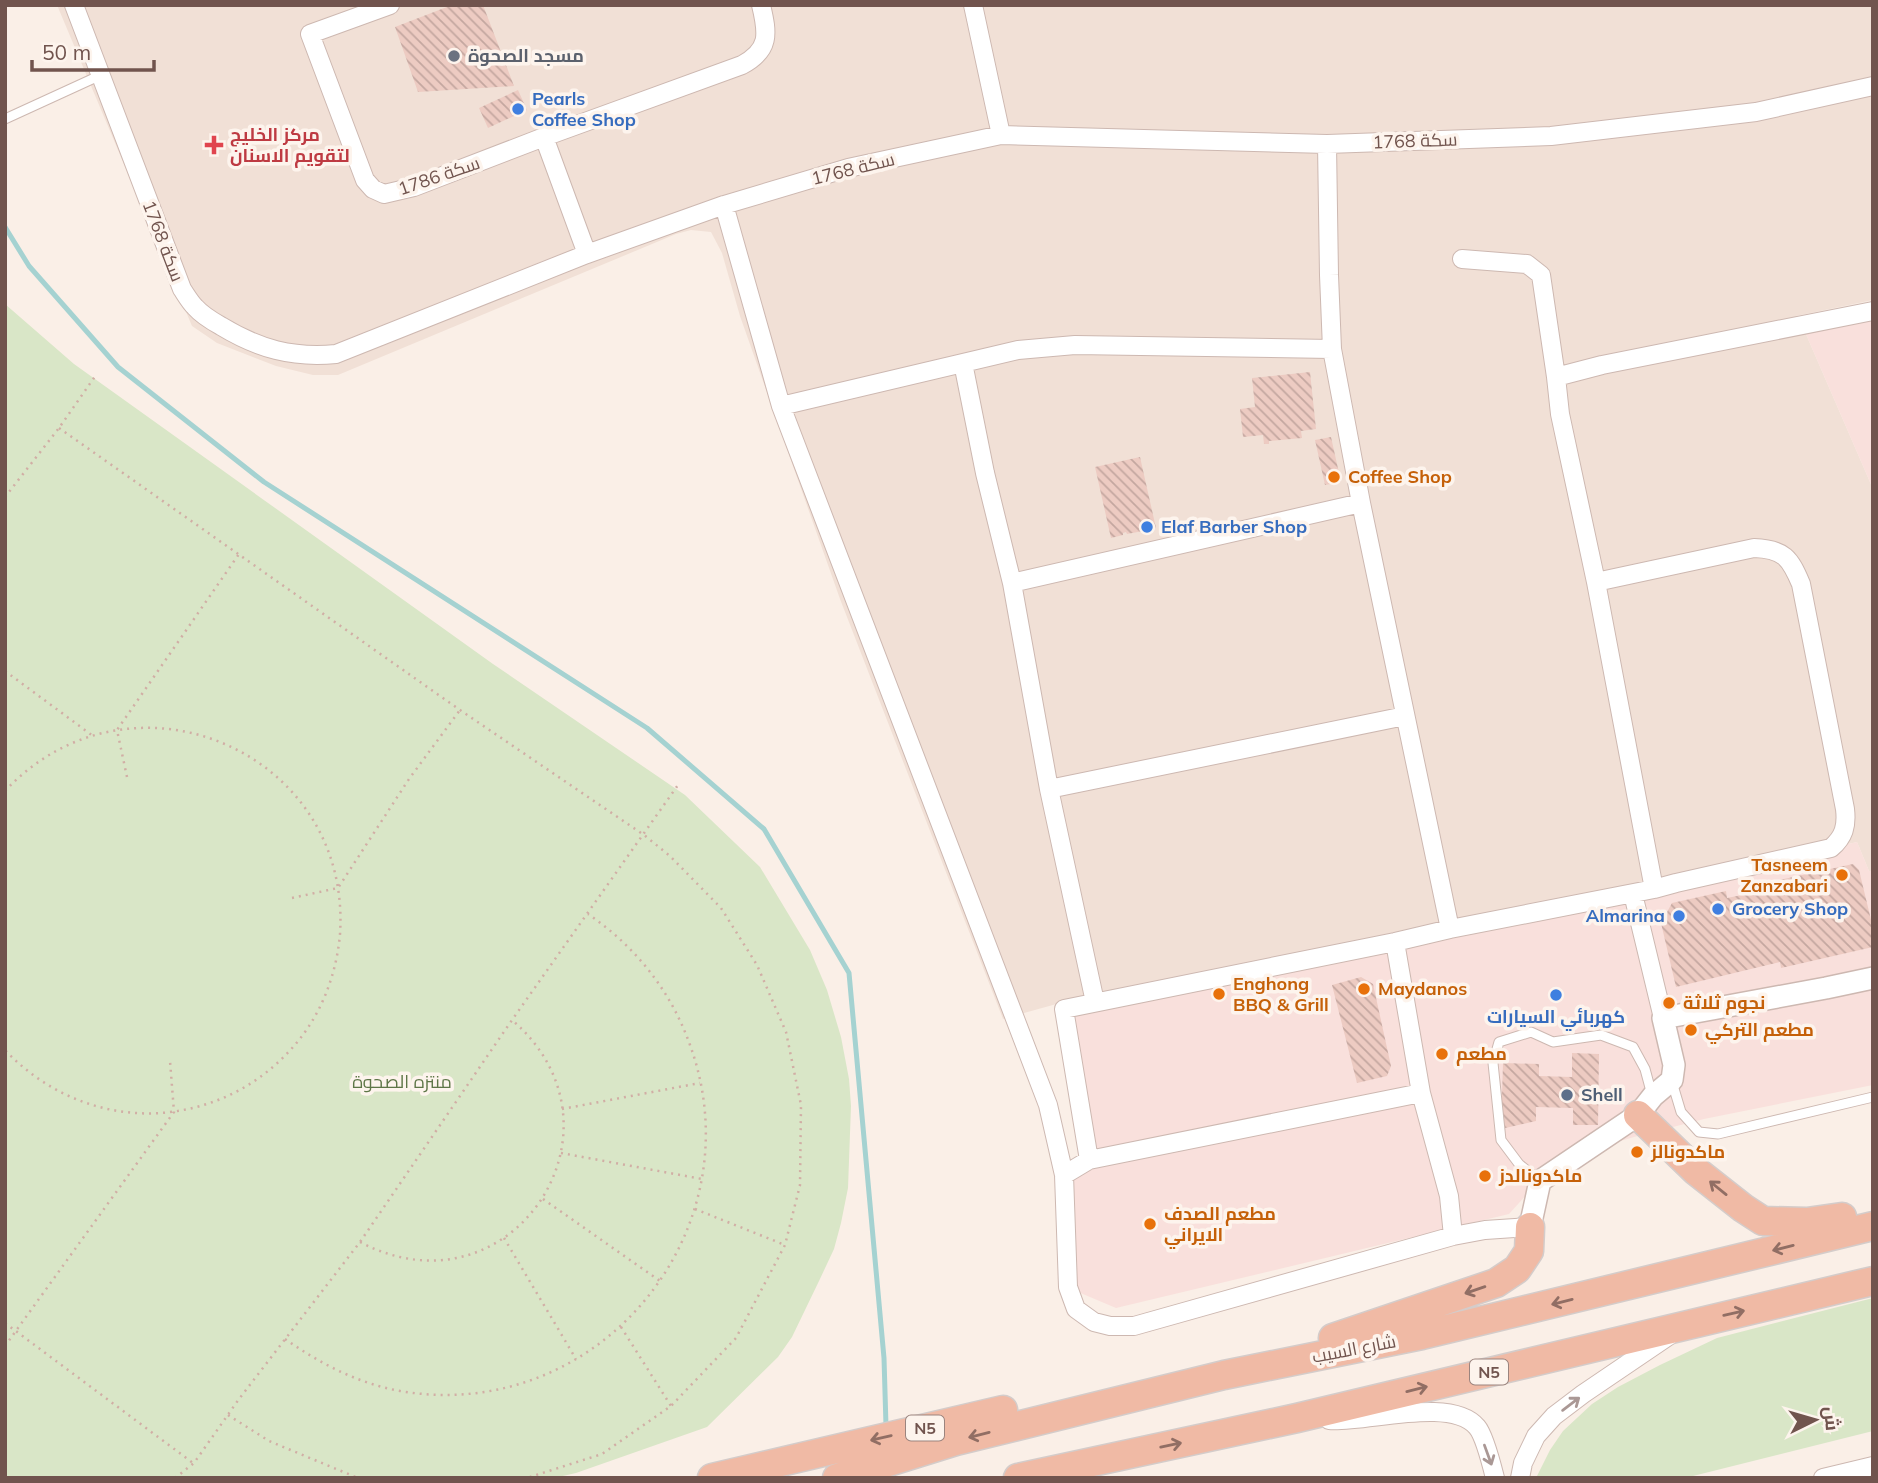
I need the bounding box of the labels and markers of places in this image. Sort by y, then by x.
place label: مسجد الصحوة [468,44,584,67]
marker: مسجد الصحوة [446,48,462,64]
place label: Pearls Coffee Shop [532,87,636,131]
marker: Pearls Coffee Shop [510,101,526,117]
place label: مركز الخليج لتقويم الاسنان [230,123,350,168]
marker: مركز الخليج لتقويم الاسنان [204,135,224,155]
place label: Coffee Shop [1348,465,1452,488]
marker: Coffee Shop [1326,469,1342,485]
place label: Elaf Barber Shop [1161,515,1307,538]
marker: Elaf Barber Shop [1139,519,1155,535]
place label: Tasneem Zanzabari [1741,853,1828,897]
marker: Tasneem Zanzabari [1834,867,1850,883]
place label: Grocery Shop [1732,897,1848,920]
marker: Grocery Shop [1710,901,1726,917]
place label: Almarina [1586,904,1665,927]
marker: Almarina [1671,908,1687,924]
place label: Enghong BBQ & Grill [1233,972,1329,1016]
place label: Maydanos [1378,977,1467,1000]
marker: Maydanos [1356,981,1372,997]
marker: Enghong BBQ & Grill [1211,986,1227,1002]
marker: كهربائي السيارات [1548,987,1564,1003]
place label: نجوم ثلاثة [1683,991,1765,1015]
marker: نجوم ثلاثة [1661,995,1677,1011]
place label: كهربائي السيارات [1487,1005,1625,1032]
place label: مطعم التركي [1705,1018,1814,1045]
marker: مطعم التركي [1683,1022,1699,1038]
place label: مطعم [1456,1042,1507,1066]
marker: مطعم [1434,1046,1450,1062]
place label: Shell [1581,1083,1623,1106]
marker: Shell [1559,1087,1575,1103]
place label: ماكدونالز [1650,1140,1725,1163]
marker: ماكدونالز [1629,1144,1645,1160]
place label: ماكدونالدز [1498,1164,1582,1187]
marker: ماكدونالدز [1477,1168,1493,1184]
place label: مطعم الصدف الايراني [1164,1202,1276,1250]
marker: مطعم الصدف الايراني [1142,1216,1158,1232]

